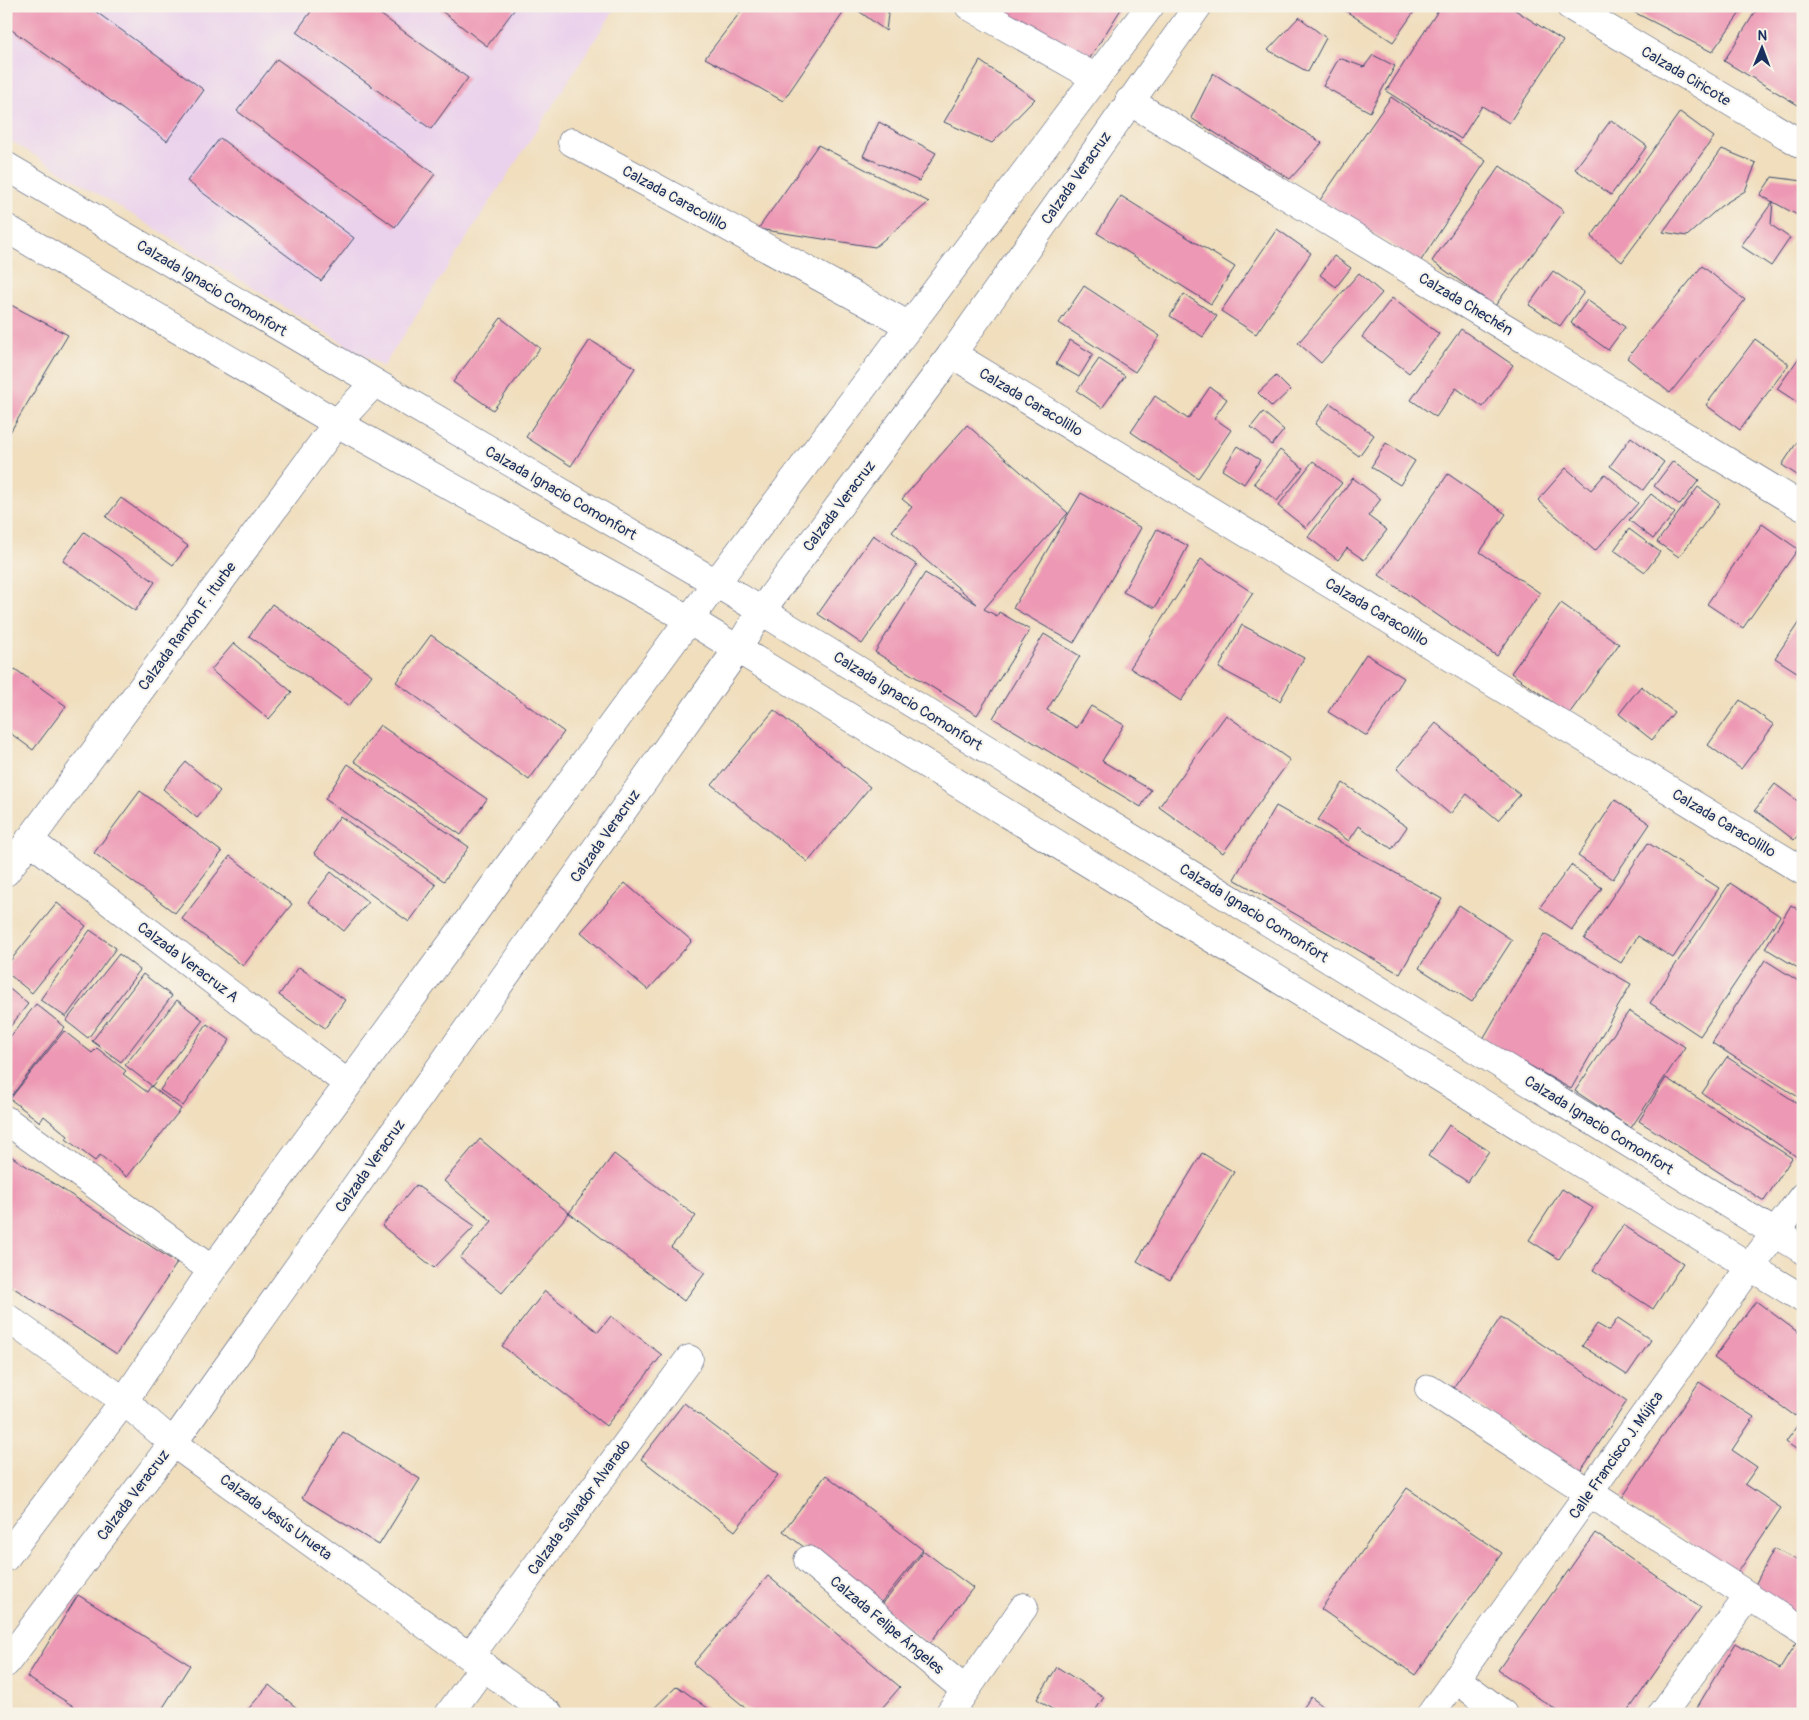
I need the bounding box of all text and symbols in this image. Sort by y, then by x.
north arrow [1736,22,1786,72]
text: N [1757,27,1767,44]
street label: Calzada Ciricote [1637,42,1735,111]
street label: Calzada Veracruz [1037,128,1116,228]
street label: Calzada Caracolillo [619,162,731,235]
street label: Calzada Ignacio Comonfort [133,236,291,341]
street label: Calzada Chechén [1415,269,1516,340]
street label: Calzada Caracolillo [975,364,1086,441]
street label: Calzada Ignacio Comonfort [481,442,641,545]
street label: Calzada Veracruz [799,457,880,556]
street label: Calzada Ramón F. Iturbe [134,558,241,694]
street label: Calzada Caracolillo [1321,574,1432,651]
street label: Calzada Ignacio Comonfort [830,648,987,756]
street label: Calzada Caracolillo [1668,785,1779,862]
street label: Calzada Veracruz [566,786,645,886]
street label: Calzada Ignacio Comonfort [1176,860,1333,968]
street label: Calzada Veracruz A [133,918,242,1007]
street label: Calzada Ignacio Comonfort [1521,1072,1678,1180]
street label: Calzada Veracruz [331,1116,410,1216]
street label: Calle Francisco J. Mújica [1565,1388,1668,1523]
street label: Calzada Salvador Alvarado [524,1436,635,1579]
street label: Calzada Veracruz [93,1446,174,1545]
street label: Calzada Jesús Urueta [216,1470,336,1565]
street label: Calzada Felipe Ángeles [826,1572,948,1679]

